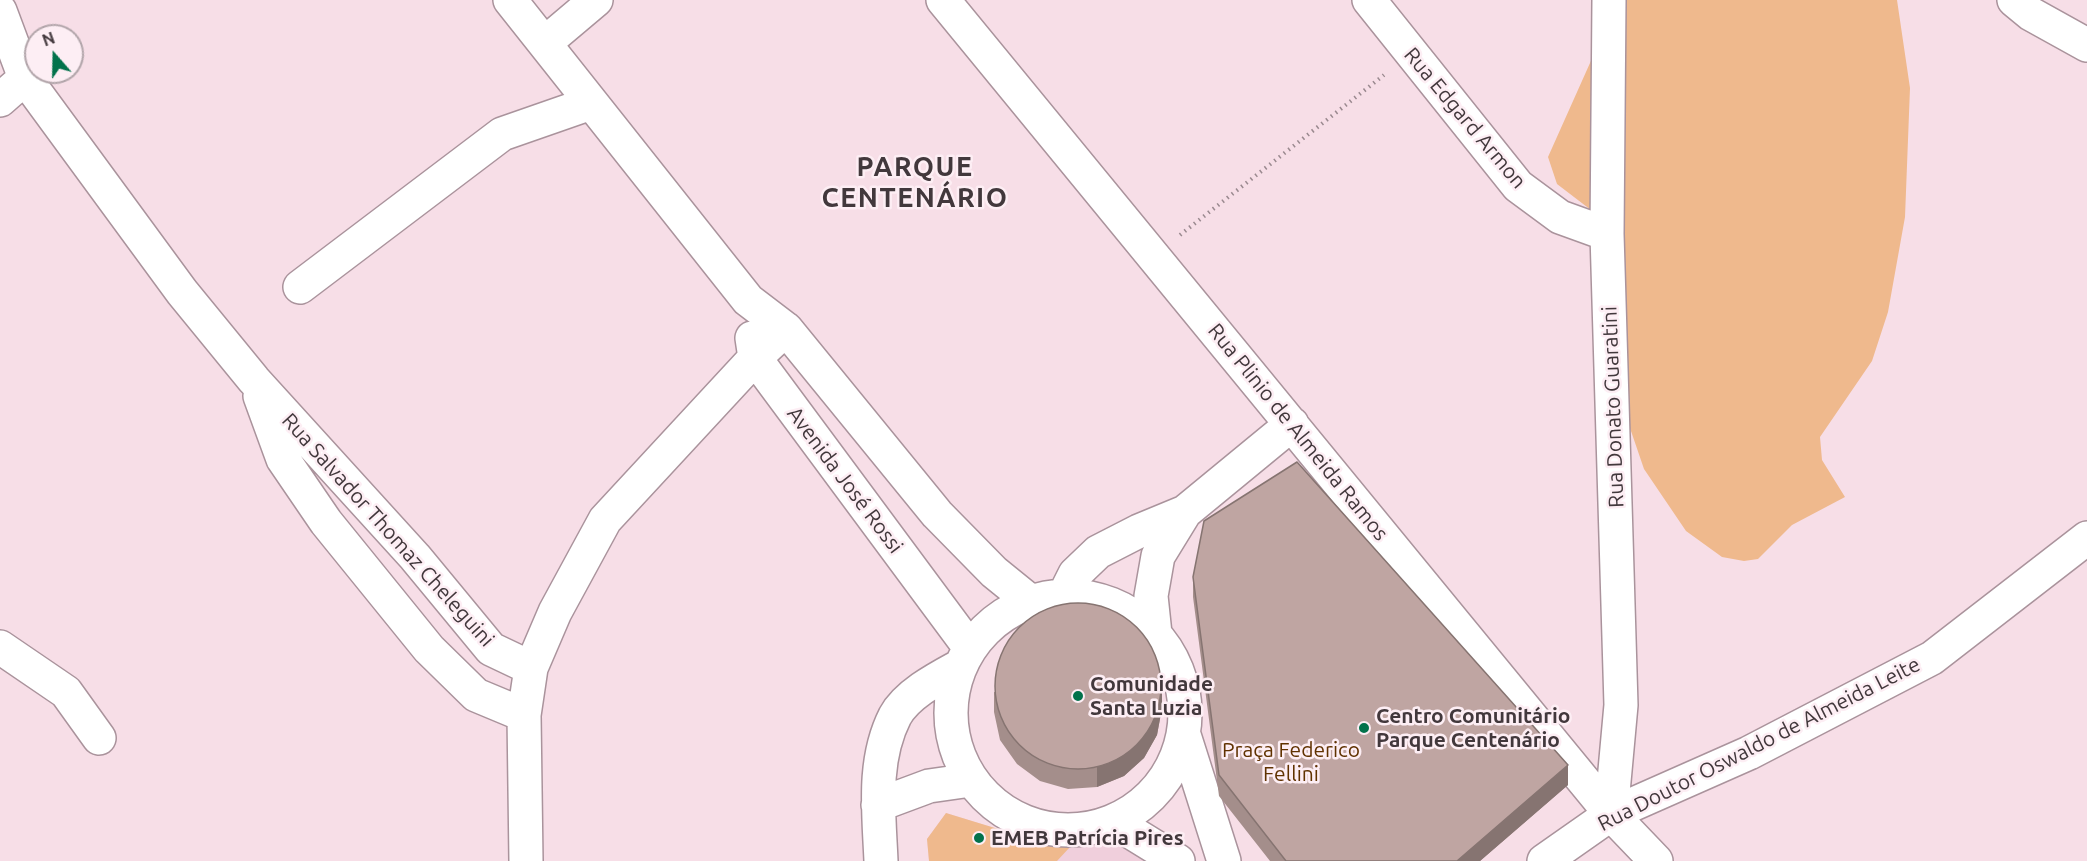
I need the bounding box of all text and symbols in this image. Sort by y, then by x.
north arrow [24,24,84,84]
text: N [40,28,57,49]
street label: Rua Edgard Armon [1399,42,1531,194]
district label: PARQUE CENTENÁRIO [822,151,1008,214]
street label: Rua Donato Guaratini [1597,306,1629,508]
street label: Rua Plinio de Almeida Ramos [1203,318,1393,546]
street label: Avenida José Rossi [782,402,908,558]
street label: Rua Salvador Thomaz Cheleguini [276,408,500,652]
street label: Rua Doutor Oswaldo de Almeida Leite [1594,651,1924,837]
place label: Comunidade Santa Luzia [1090,671,1213,721]
marker: Comunidade Santa Luzia [1071,689,1085,703]
place label: Centro Comunitário Parque Centenário [1376,703,1570,753]
marker: Centro Comunitário Parque Centenário [1357,721,1371,735]
park label: Praça Federico Fellini [1222,737,1360,787]
place label: EMEB Patrícia Pires [991,825,1184,851]
marker: EMEB Patrícia Pires [972,831,986,845]

